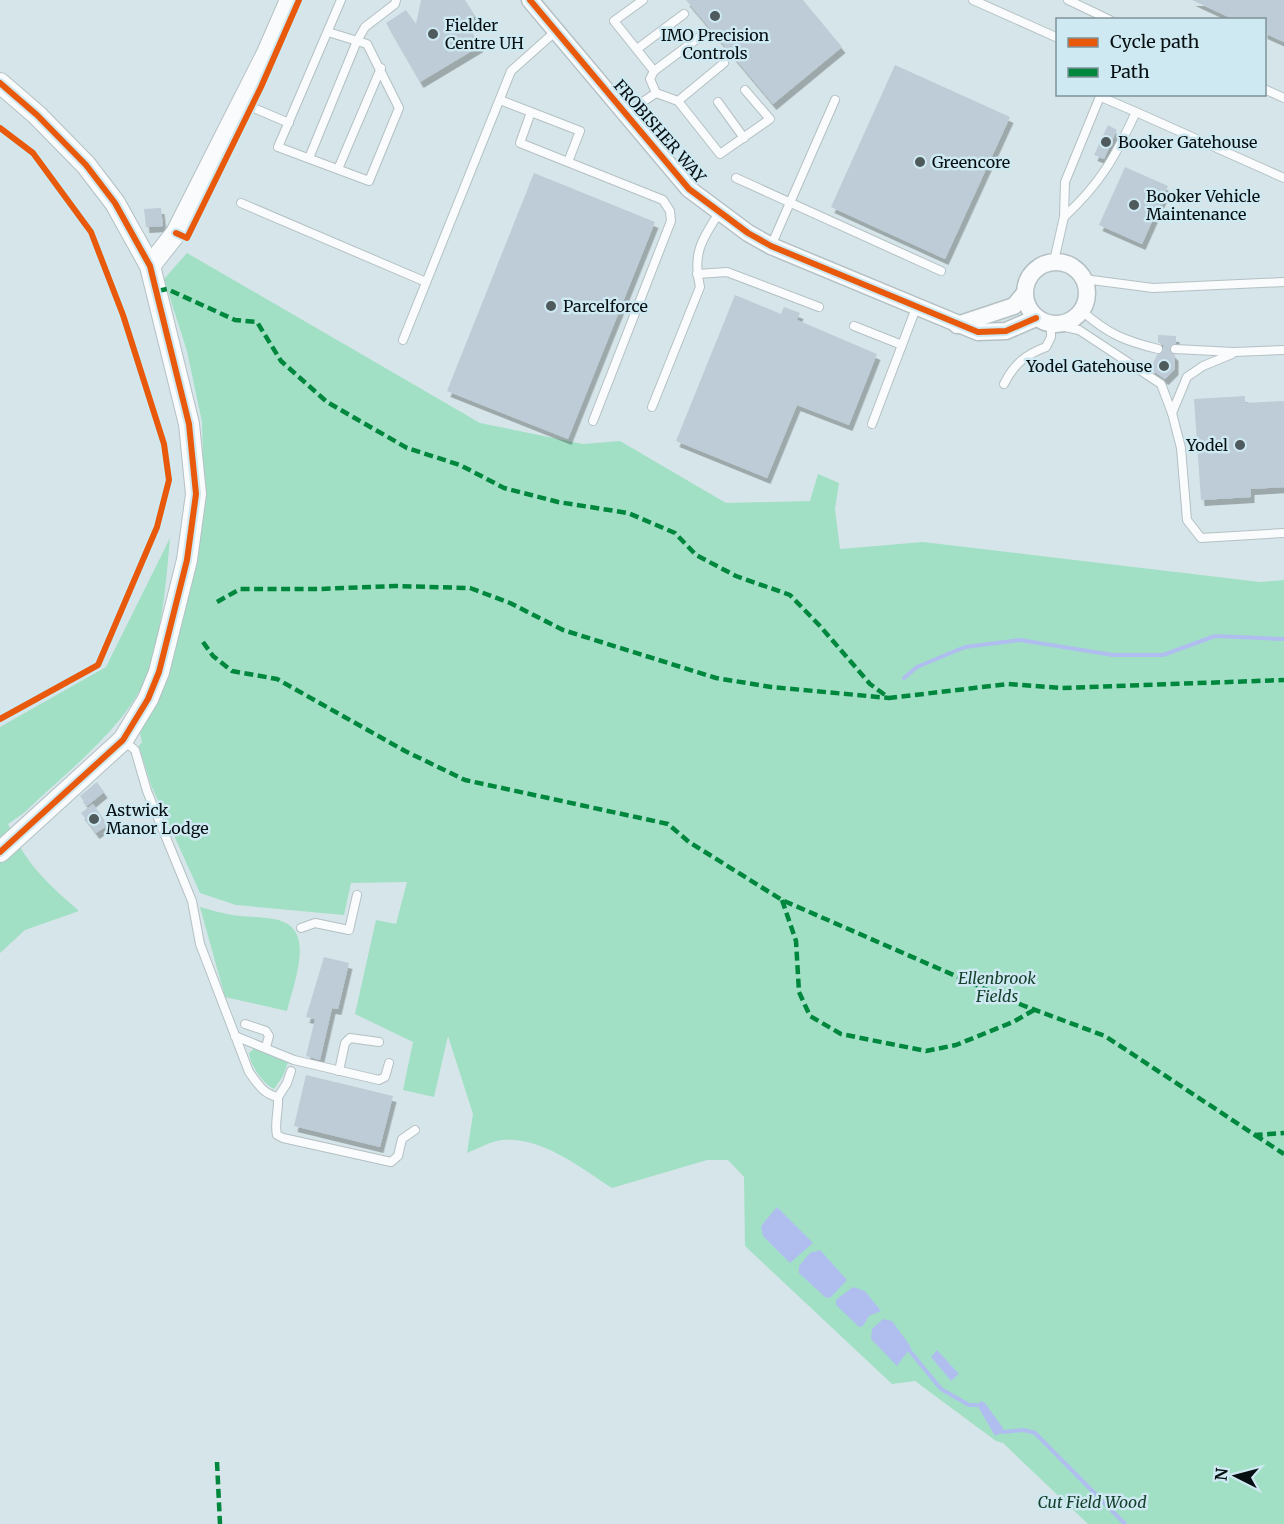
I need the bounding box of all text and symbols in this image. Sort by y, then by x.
marker: IMO Precision Controls [708,9,722,23]
place label: Fielder Centre UH [445,15,524,53]
legend [1056,18,1266,96]
place label: IMO Precision Controls [661,25,770,63]
marker: Fielder Centre UH [426,27,440,41]
text: Cycle path [1110,30,1200,53]
text: Path [1110,60,1150,83]
street label: FROBISHER WAY [610,75,711,187]
place label: Booker Gatehouse [1118,132,1257,152]
marker: Booker Gatehouse [1099,135,1113,149]
place label: Greencore [932,152,1010,172]
marker: Greencore [913,155,927,169]
place label: Booker Vehicle Maintenance [1146,186,1260,224]
marker: Booker Vehicle Maintenance [1127,198,1141,212]
place label: Parcelforce [563,296,648,316]
marker: Parcelforce [544,299,558,313]
place label: Yodel Gatehouse [1025,356,1152,376]
marker: Yodel Gatehouse [1157,359,1171,373]
place label: Yodel [1185,435,1228,455]
marker: Yodel [1233,438,1247,452]
place label: Astwick Manor Lodge [105,800,209,838]
marker: Astwick Manor Lodge [87,812,101,826]
park label: Ellenbrook Fields [958,968,1036,1006]
north arrow [1206,1446,1266,1506]
text: N [1210,1467,1232,1482]
park label: Cut Field Wood [1037,1492,1147,1512]

